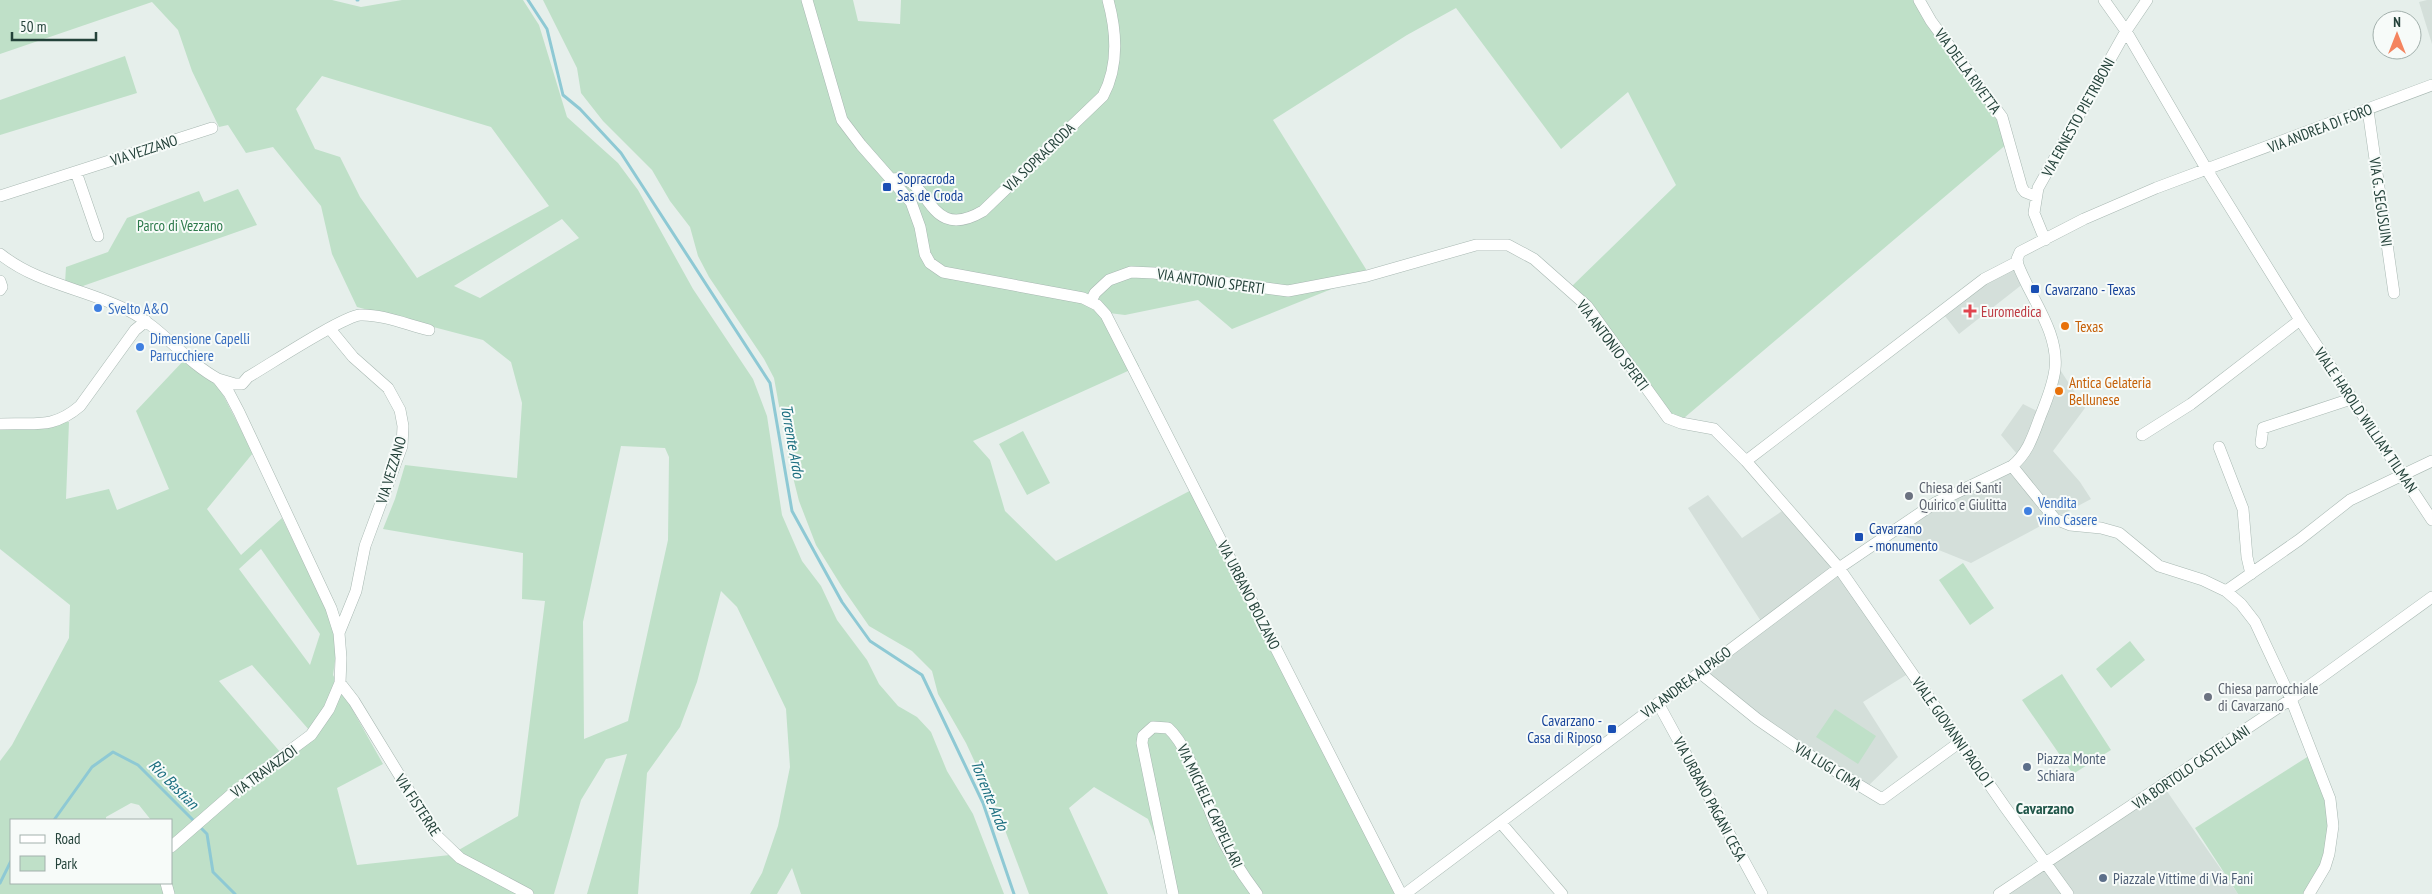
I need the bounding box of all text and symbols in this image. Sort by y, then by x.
scale bar [12,10,96,42]
north arrow [2372,10,2422,60]
text: N [2393,13,2401,31]
text: 50 m [20,17,46,36]
street label: VIA DELLA RIVETTA [1930,24,2006,118]
street label: VIA ERNESTO PIETRIBONI [2037,54,2119,181]
street label: VIA ANDREA DI FORO [2264,99,2375,157]
street label: VIA SOPRACRODA [999,118,1079,196]
street label: VIA VEZZANO [107,130,180,170]
street label: VIA G. SEGUSUINI [2365,155,2397,248]
place label: Sopracroda Sas de Croda [897,169,963,205]
marker: Sopracroda Sas de Croda [881,181,893,193]
park label: Parco di Vezzano [137,216,223,235]
street label: VIA ANTONIO SPERTI [1155,264,1266,298]
place label: Cavarzano - Texas [2045,280,2136,299]
marker: Cavarzano - Texas [2029,283,2041,295]
street label: VIA ANTONIO SPERTI [1572,295,1653,394]
place label: Svelto A&O [108,299,168,318]
marker: Svelto A&O [92,302,104,314]
place label: Euromedica [1981,302,2042,321]
marker: Euromedica [1963,304,1977,318]
place label: Texas [2075,317,2103,336]
marker: Texas [2059,320,2071,332]
place label: Dimensione Capelli Parrucchiere [150,329,250,365]
marker: Dimensione Capelli Parrucchiere [134,341,146,353]
street label: VIALE HAROLD WILLIAM TILMAN [2310,343,2422,496]
place label: Antica Gelateria Bellunese [2069,373,2151,409]
marker: Antica Gelateria Bellunese [2053,385,2065,397]
water label: Torrente Ardo [777,403,810,480]
street label: VIA VEZZANO [371,434,410,507]
place label: Chiesa dei Santi Quirico e Giulitta [1919,478,2007,514]
marker: Chiesa dei Santi Quirico e Giulitta [1903,490,1915,502]
place label: Vendita vino Casere [2037,493,2098,529]
marker: Vendita vino Casere [2022,505,2034,517]
place label: Cavarzano - monumento [1869,519,1938,555]
marker: Cavarzano - monumento [1853,531,1865,543]
street label: VIA URBANO BOLZANO [1213,537,1285,653]
street label: VIA ANDREA ALPAGO [1637,642,1735,723]
street label: VIALE GIOVANNI PAOLO I [1907,673,1998,791]
place label: Chiesa parrocchiale di Cavarzano [2218,679,2318,715]
marker: Chiesa parrocchiale di Cavarzano [2202,691,2214,703]
place label: Cavarzano - Casa di Riposo [1527,711,1602,747]
street label: VIA BORTOLO CASTELLANI [2128,721,2253,814]
marker: Cavarzano - Casa di Riposo [1606,723,1618,735]
street label: VIA URBANO PAGANI CESA [1669,733,1751,865]
street label: VIA LUGI CIMA [1790,737,1866,794]
street label: VIA MICHELE CAPPELLARI [1173,740,1247,871]
street label: VIA TRAVAZZOI [226,741,301,802]
place label: Piazza Monte Schiara [2037,749,2106,785]
water label: Rio Bastian [145,755,204,814]
water label: Torrente Ardo [967,757,1014,834]
marker: Piazza Monte Schiara [2021,761,2033,773]
street label: VIA FISTERRE [390,770,445,840]
district label: Cavarzano [2016,798,2074,818]
legend [10,819,172,884]
text: Road [55,829,81,848]
text: Park [55,854,77,873]
place label: Piazzale Vittime di Via Fani [2113,869,2253,888]
marker: Piazzale Vittime di Via Fani [2097,872,2109,884]

